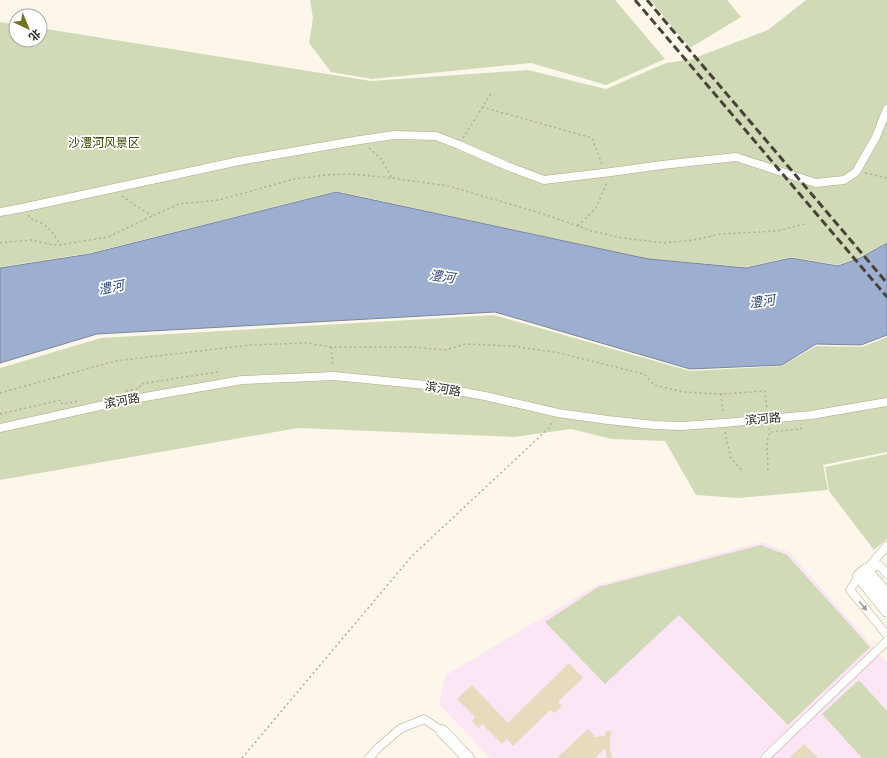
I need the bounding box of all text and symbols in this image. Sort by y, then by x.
north arrow [8,8,48,48]
text: 北 [26,26,44,44]
park label: 沙澧河风景区 [68,135,140,150]
water label: 澧河 [428,266,459,286]
water label: 澧河 [97,276,128,298]
water label: 澧河 [748,291,779,311]
street label: 滨河路 [424,378,462,399]
street label: 滨河路 [103,390,141,411]
street label: 滨河路 [744,409,782,428]
one-way arrow [859,601,868,612]

